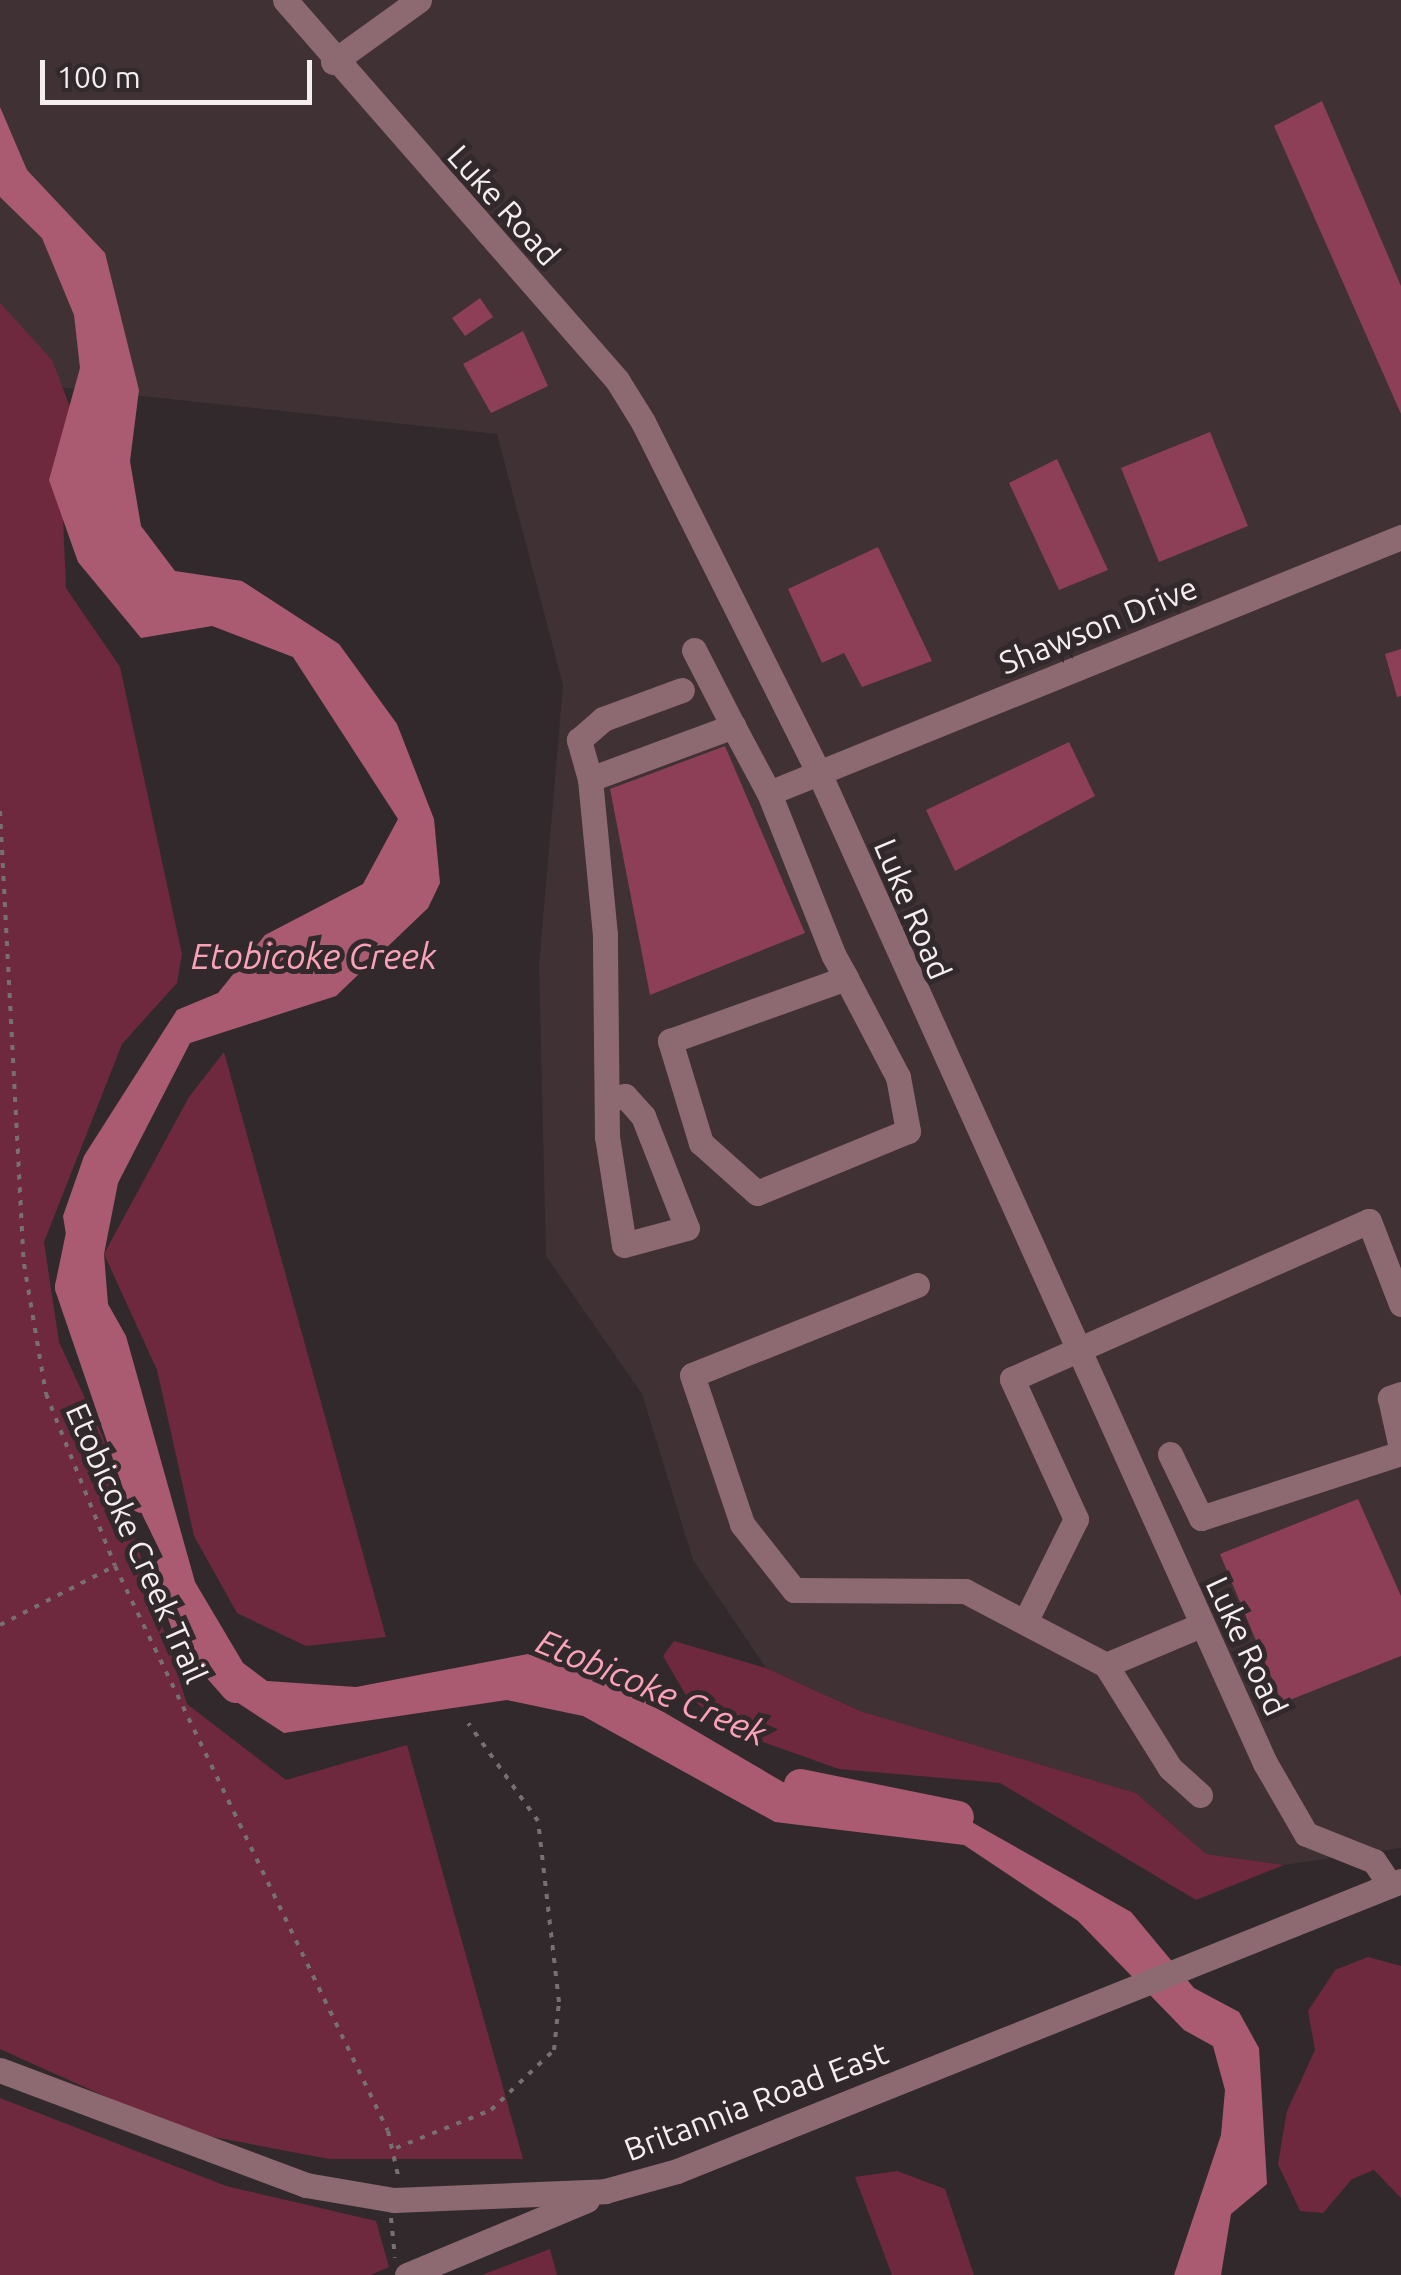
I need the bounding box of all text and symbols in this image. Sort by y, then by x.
scale bar [45,40,318,102]
text: 100 m [57,60,141,94]
street label: Luke Road [440,137,568,273]
street label: Shawson Drive [993,568,1203,682]
street label: Luke Road [866,833,960,985]
water label: Etobicoke Creek [191,935,437,977]
street label: Etobicoke Creek Trail [58,1397,216,1689]
street label: Luke Road [1198,1570,1296,1722]
water label: Etobicoke Creek [531,1620,773,1754]
street label: Britannia Road East [619,2033,893,2169]

